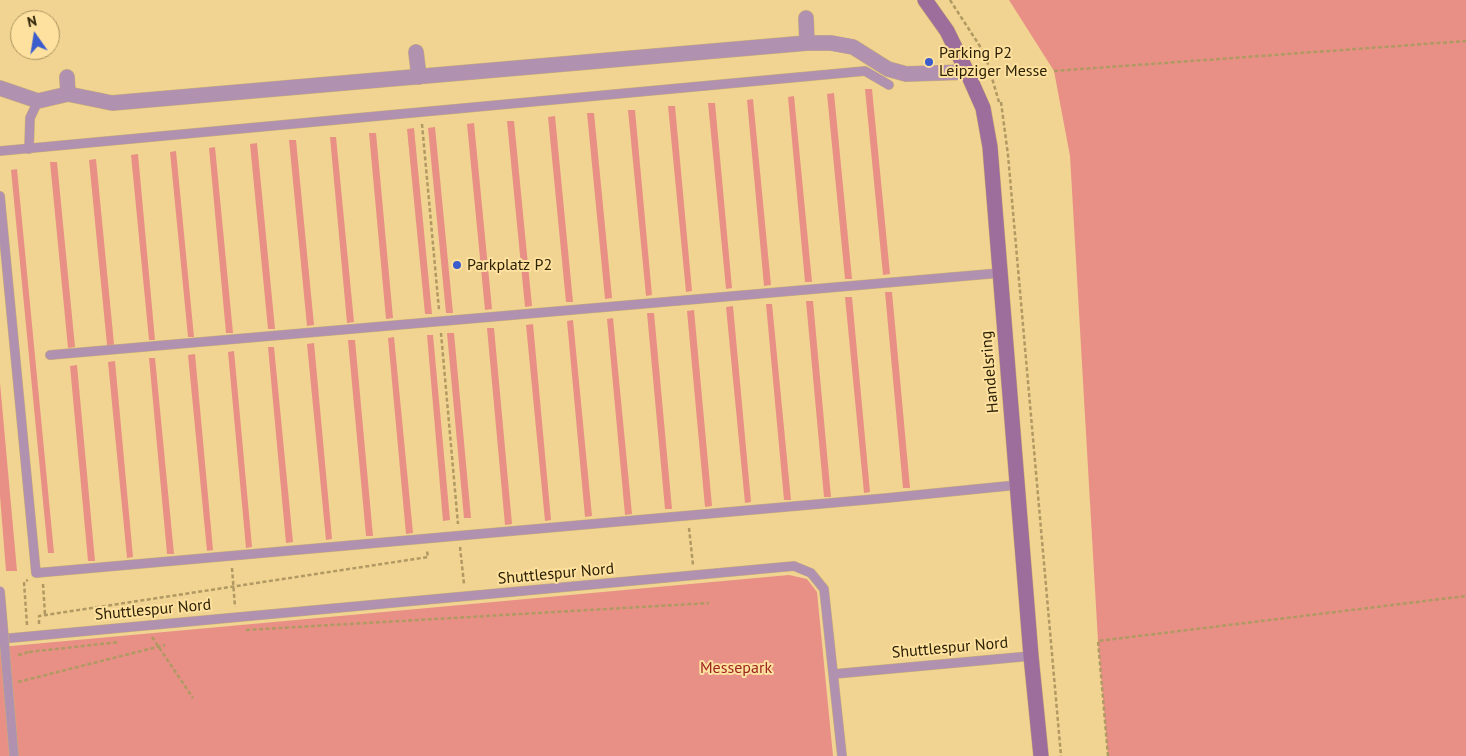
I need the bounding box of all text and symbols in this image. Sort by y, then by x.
north arrow [10,10,60,60]
text: N [25,12,38,31]
place label: Parking P2 Leipziger Messe [939,43,1047,81]
marker: Parking P2 Leipziger Messe [923,56,935,68]
place label: Parkplatz P2 [467,255,552,275]
marker: Parkplatz P2 [451,259,463,271]
street label: Handelsring [977,330,1003,414]
street label: Shuttlespur Nord [497,559,615,589]
street label: Shuttlespur Nord [94,595,212,625]
street label: Shuttlespur Nord [891,633,1009,663]
park label: Messepark [700,658,772,678]

